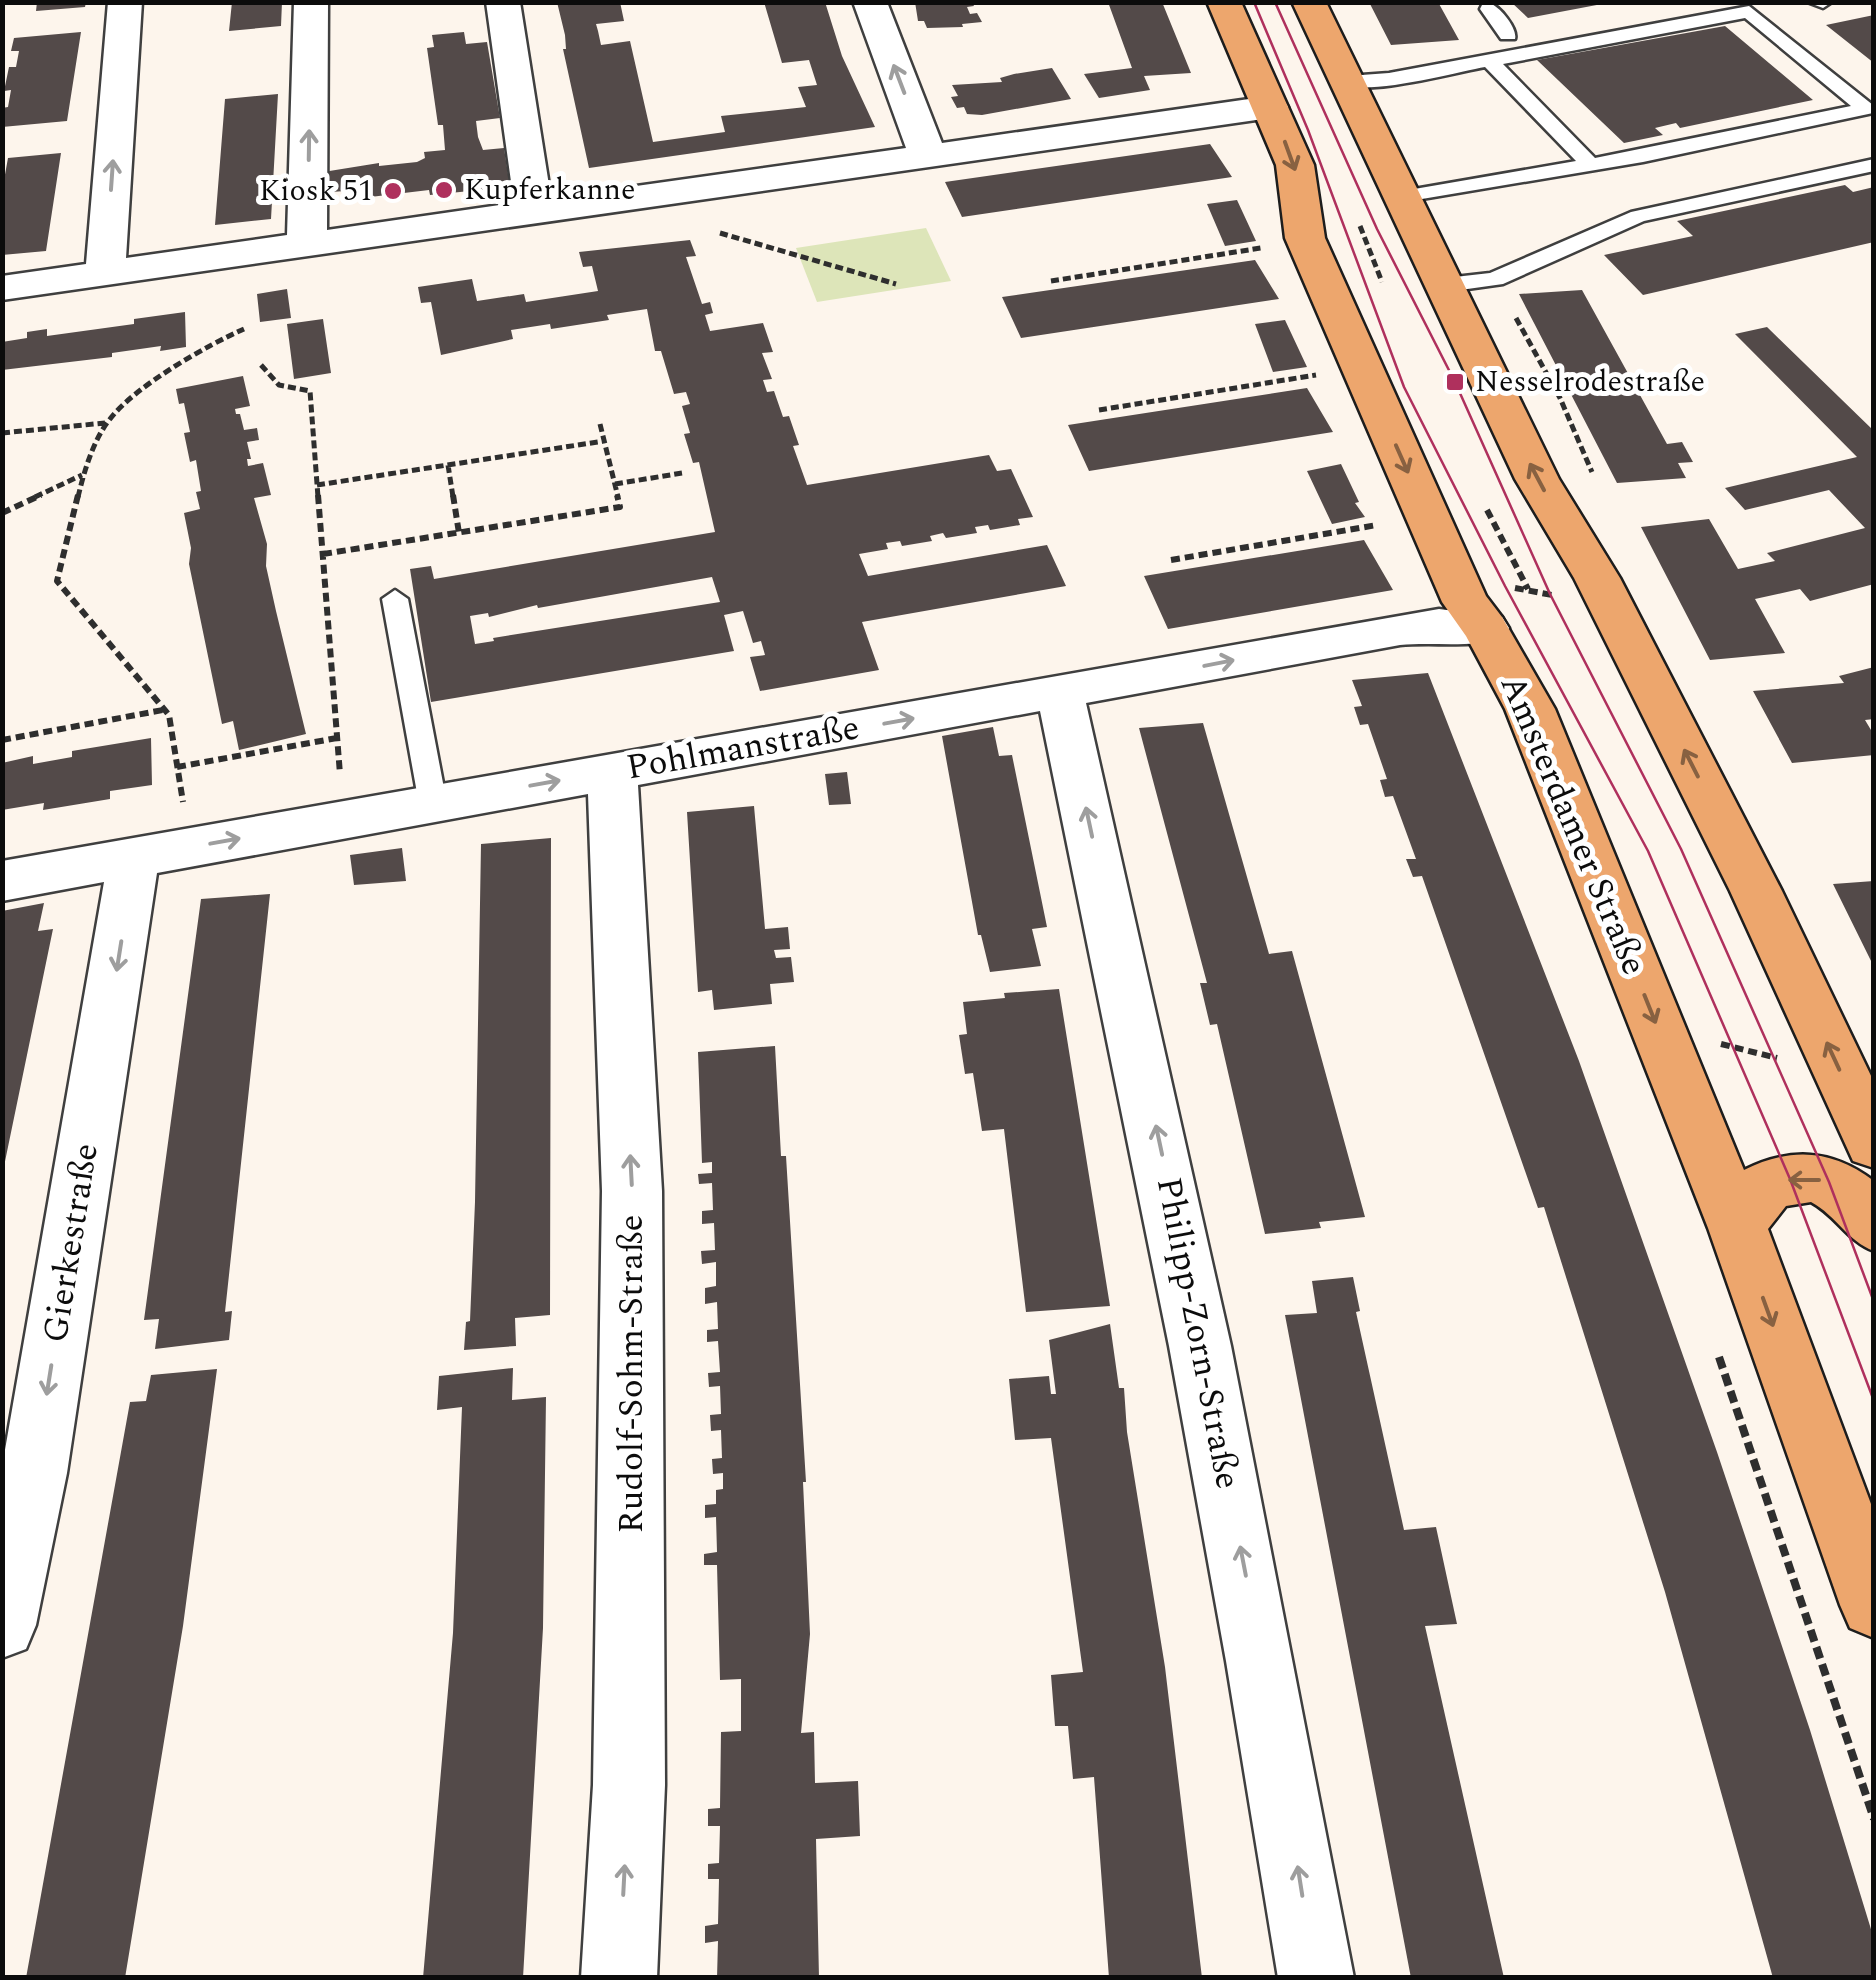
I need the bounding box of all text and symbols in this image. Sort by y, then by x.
one-way arrow [889,64,907,95]
one-way arrow [300,130,318,162]
one-way arrow [1282,140,1300,171]
one-way arrow [103,160,122,192]
place label: Kupferkanne [464,167,636,213]
place label: Kiosk 51 [259,168,373,214]
marker: Kupferkanne [433,179,455,201]
marker: Kiosk 51 [382,180,404,202]
place label: Nesselrodestraße [1475,359,1705,405]
marker: Nesselrodestraße [1444,371,1466,393]
one-way arrow [1394,443,1412,474]
one-way arrow [1527,463,1546,492]
one-way arrow [1202,653,1235,672]
street label: Amsterdamer Straße [1486,667,1660,983]
street label: Pohlmanstraße [622,701,864,795]
one-way arrow [883,711,915,730]
one-way arrow [1681,749,1700,778]
one-way arrow [528,773,561,792]
one-way arrow [1079,807,1098,839]
one-way arrow [208,831,240,850]
one-way arrow [109,939,127,971]
one-way arrow [1642,994,1660,1024]
one-way arrow [1822,1041,1841,1071]
one-way arrow [1148,1125,1167,1157]
street label: Gierkestraße [29,1139,113,1347]
one-way arrow [621,1155,640,1187]
one-way arrow [1788,1170,1821,1190]
street label: Philipp-Zorn-Straße [1142,1173,1254,1493]
street label: Rudolf-Sohm-Straße [605,1215,658,1533]
one-way arrow [1760,1295,1778,1326]
one-way arrow [39,1363,58,1396]
one-way arrow [1233,1546,1252,1578]
one-way arrow [615,1865,634,1897]
one-way arrow [1290,1866,1309,1898]

